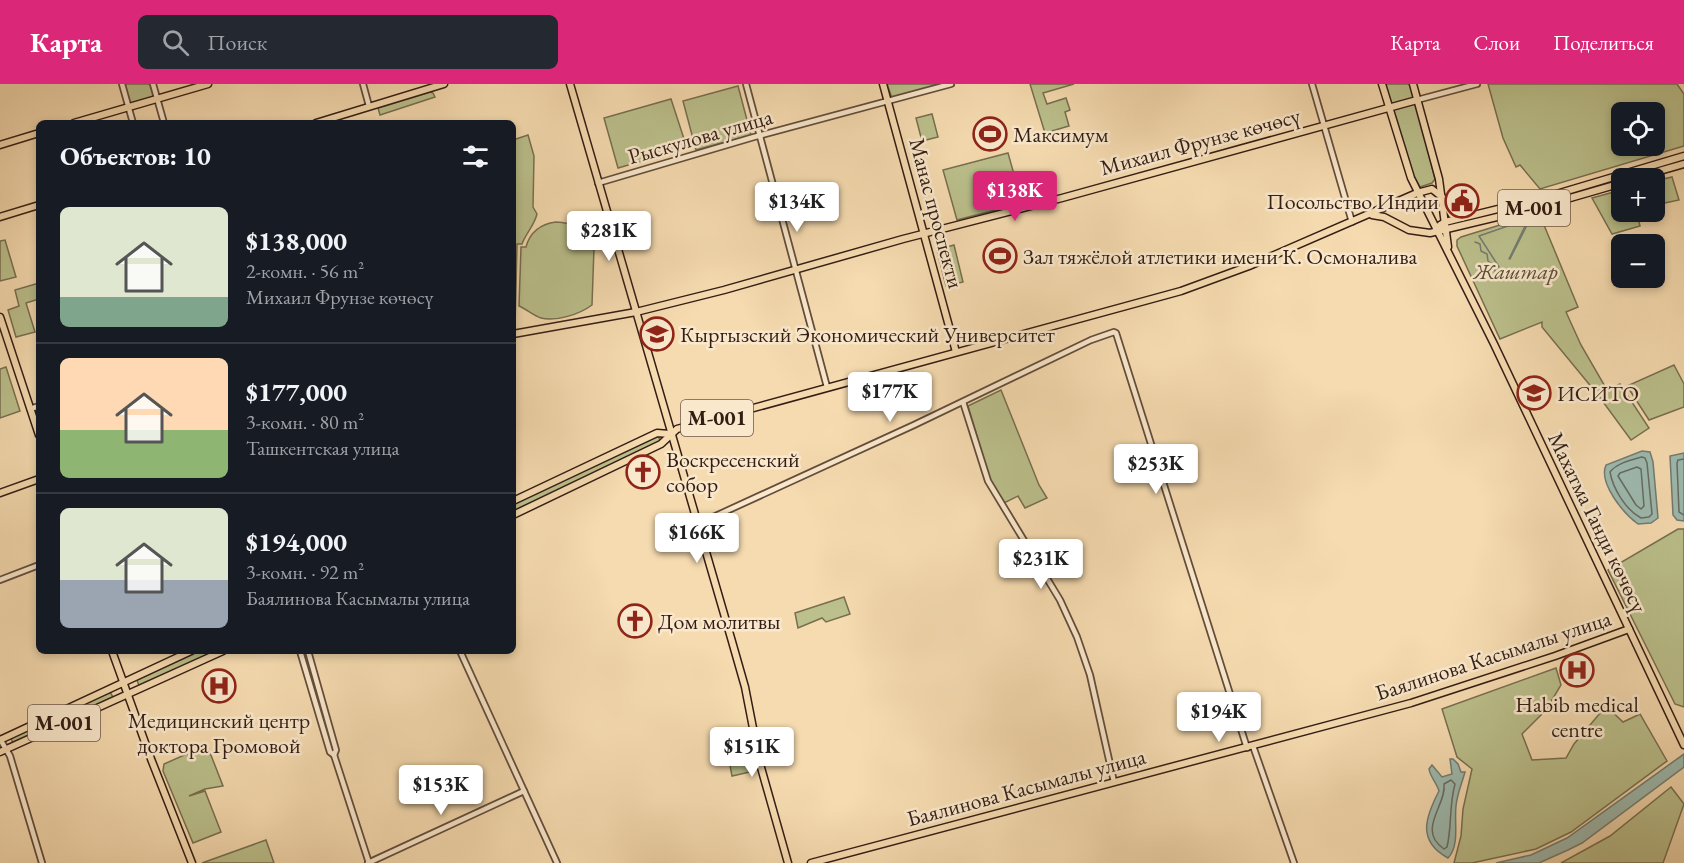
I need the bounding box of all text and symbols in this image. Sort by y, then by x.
search box [138,15,558,69]
text: Карта [30,24,102,60]
icon: search [159,26,192,59]
text: Поиск [207,28,267,57]
text: Карта [1390,29,1440,56]
text: Слои [1473,29,1520,56]
text: Поделиться [1553,29,1654,56]
street label: Михаил Фрунзе көчөсү [1097,101,1304,182]
street label: Рыскулова улица [624,102,776,171]
map controls [1611,102,1665,288]
button: locate [1611,102,1665,156]
sports icon: Максимум [972,116,1008,152]
place label: Максимум [1013,120,1109,149]
street label: Манас проспекти [903,135,971,292]
text: Объектов: 10 [60,139,211,173]
icon: filters [459,140,492,173]
button: + [1611,168,1665,222]
pin: $138K [973,171,1057,222]
text: $138K [987,177,1043,203]
pin: $134K [755,182,839,233]
public building icon: Посольство Индии [1444,183,1480,219]
place label: Посольство Индии [1267,187,1439,216]
text: $134K [769,188,825,214]
road number: М-001 [1498,190,1570,226]
pin: $281K [567,211,651,262]
text: $281K [581,217,637,243]
text: $138,000 [246,224,347,258]
icon: home [108,231,180,303]
button: − [1611,234,1665,288]
sports icon: Зал тяжёлой атлетики имени К. Осмоналива [982,238,1018,274]
place label: Зал тяжёлой атлетики имени К. Осмоналива [1023,242,1417,271]
park label: Жаштар [1472,257,1558,286]
text: 2-комн. · 56 m² [246,258,364,284]
text: Михаил Фрунзе көчөсү [246,284,433,310]
school or university icon: Кыргызский Экономический Университет [639,316,675,352]
place label: Кыргызский Экономический Университет [680,320,1055,349]
pin: $177K [848,372,932,423]
text: $177,000 [246,375,347,409]
school or university icon: ИСИТО [1516,375,1552,411]
text: $177K [862,378,918,404]
place label: ИСИТО [1557,379,1639,408]
icon: home [108,382,180,454]
road number: М-001 [681,400,753,436]
text: 3-комн. · 80 m² [246,409,364,435]
street label: Махатма Ганди көчөсү [1541,427,1654,617]
text: Ташкентская улица [246,435,399,461]
pin: $253K [1114,444,1198,495]
place label: Воскресенский собор [666,445,800,499]
text: $253K [1128,450,1184,476]
church icon: Воскресенский собор [625,454,661,490]
pin: $166K [655,513,739,564]
text: $166K [669,519,725,545]
text: $194,000 [246,525,347,559]
icon: home [108,532,180,604]
pin: $231K [999,539,1083,590]
text: $231K [1013,545,1069,571]
text: 3-комн. · 92 m² [246,559,364,585]
text: Баялинова Касымалы улица [246,585,470,611]
church icon: Дом молитвы [617,603,653,639]
street label: Баялинова Касымалы улица [1372,604,1615,707]
place label: Дом молитвы [658,607,780,636]
hospital icon: Habib medical centre [1559,652,1595,688]
hospital icon: Медицинский центр доктора Громовой [201,668,237,704]
place label: Habib medical centre [1515,690,1639,744]
pin: $194K [1177,692,1261,743]
text: $194K [1191,698,1247,724]
road number: М-001 [28,705,100,741]
place label: Медицинский центр доктора Громовой [128,706,310,760]
pin: $151K [710,727,794,778]
text: $151K [724,733,780,759]
street label: Баялинова Касымалы улица [903,742,1149,833]
pin: $153K [399,765,483,816]
text: $153K [413,771,469,797]

